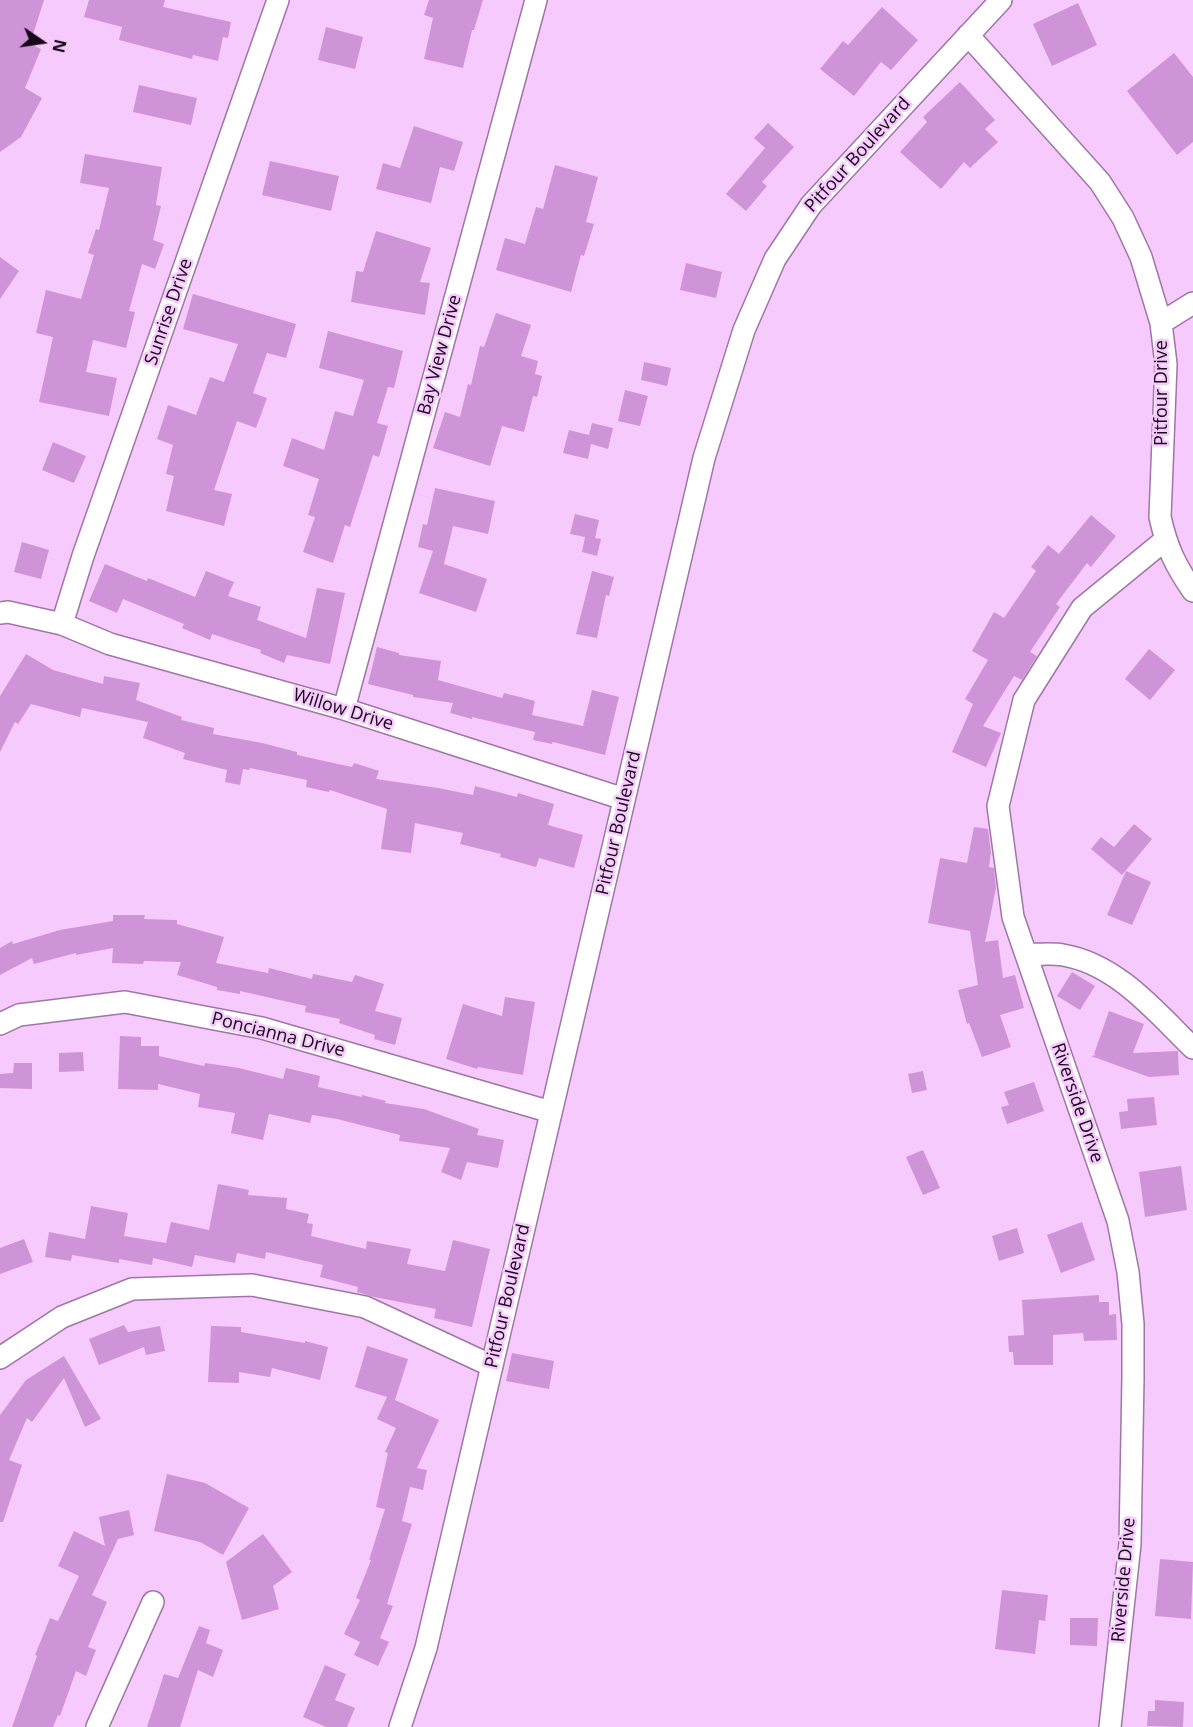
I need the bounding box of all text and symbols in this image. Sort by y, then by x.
north arrow [12,12,72,72]
text: N [47,37,72,55]
street label: Pitfour Boulevard [801,93,915,217]
street label: Sunrise Drive [141,256,197,368]
street label: Bay View Drive [414,293,466,417]
street label: Pitfour Drive [1151,340,1173,446]
street label: Willow Drive [290,685,396,735]
street label: Pitfour Boulevard [592,749,646,897]
street label: Poncianna Drive [209,1008,347,1062]
street label: Riverside Drive [1046,1040,1108,1166]
street label: Pitfour Boulevard [481,1222,535,1370]
street label: Riverside Drive [1108,1517,1140,1643]

